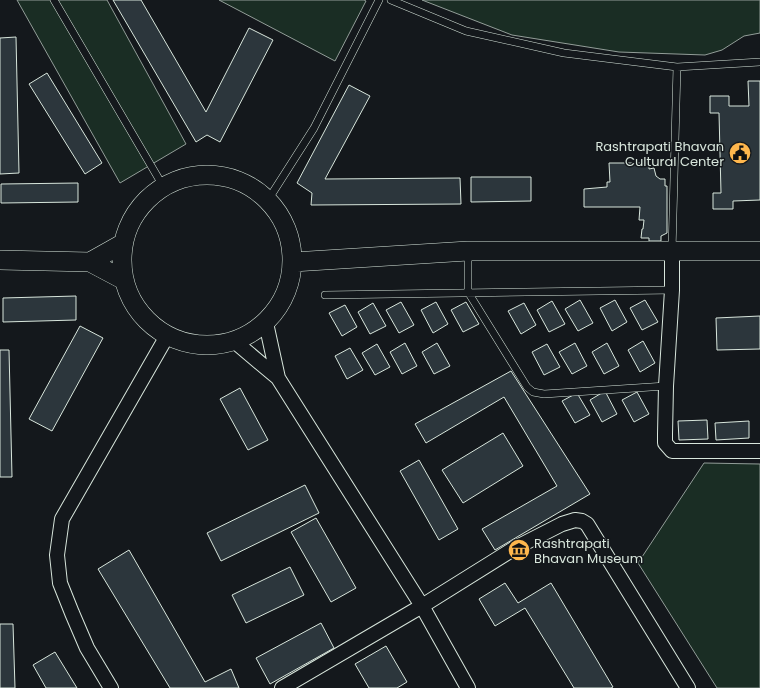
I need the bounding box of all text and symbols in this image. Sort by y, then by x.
place label: Rashtrapati Bhavan Cultural Center [595,137,724,171]
public building icon: Rashtrapati Bhavan Cultural Center [727,140,753,166]
place label: Rashtrapati Bhavan Museum [534,534,643,568]
museum icon: Rashtrapati Bhavan Museum [506,537,532,563]

